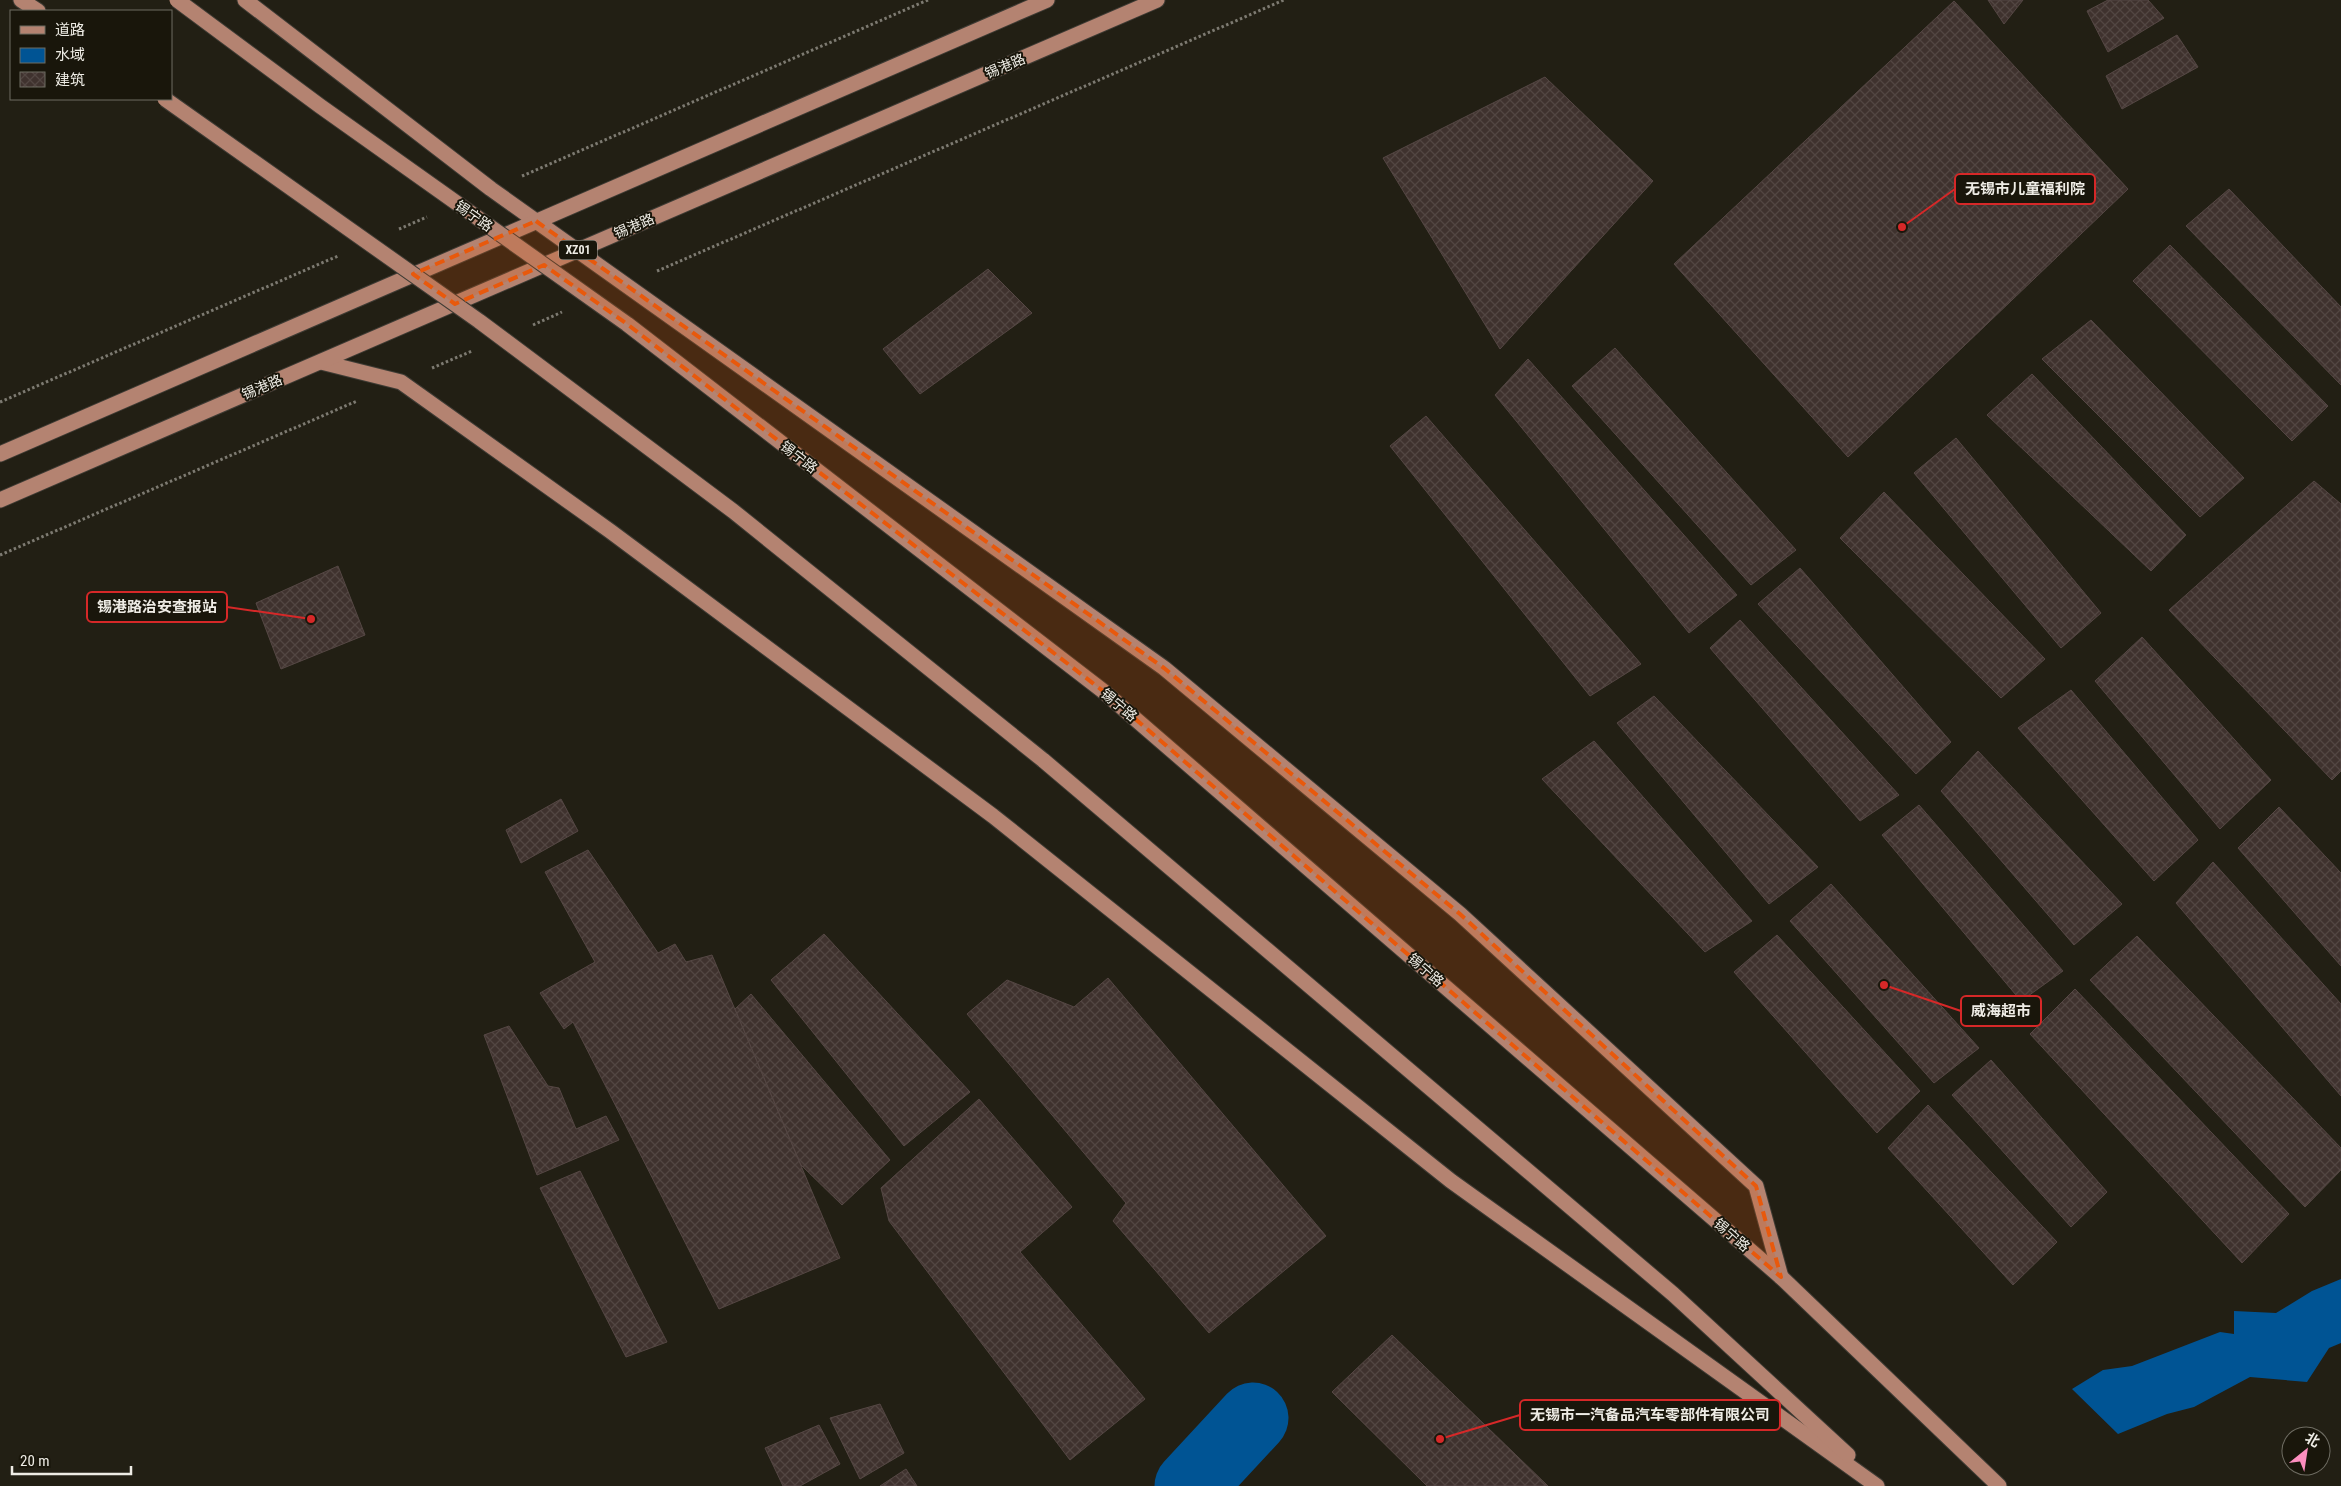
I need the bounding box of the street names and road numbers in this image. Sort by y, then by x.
street label: 锡港路 [983,50,1027,82]
street label: 锡宁路 [452,197,496,235]
street label: 锡港路 [612,210,656,242]
road number: XZ01 [559,240,597,260]
street label: 锡港路 [240,371,284,403]
street label: 锡宁路 [778,438,820,476]
street label: 锡宁路 [1098,685,1140,725]
street label: 锡宁路 [1405,950,1447,990]
street label: 锡宁路 [1711,1215,1753,1255]

